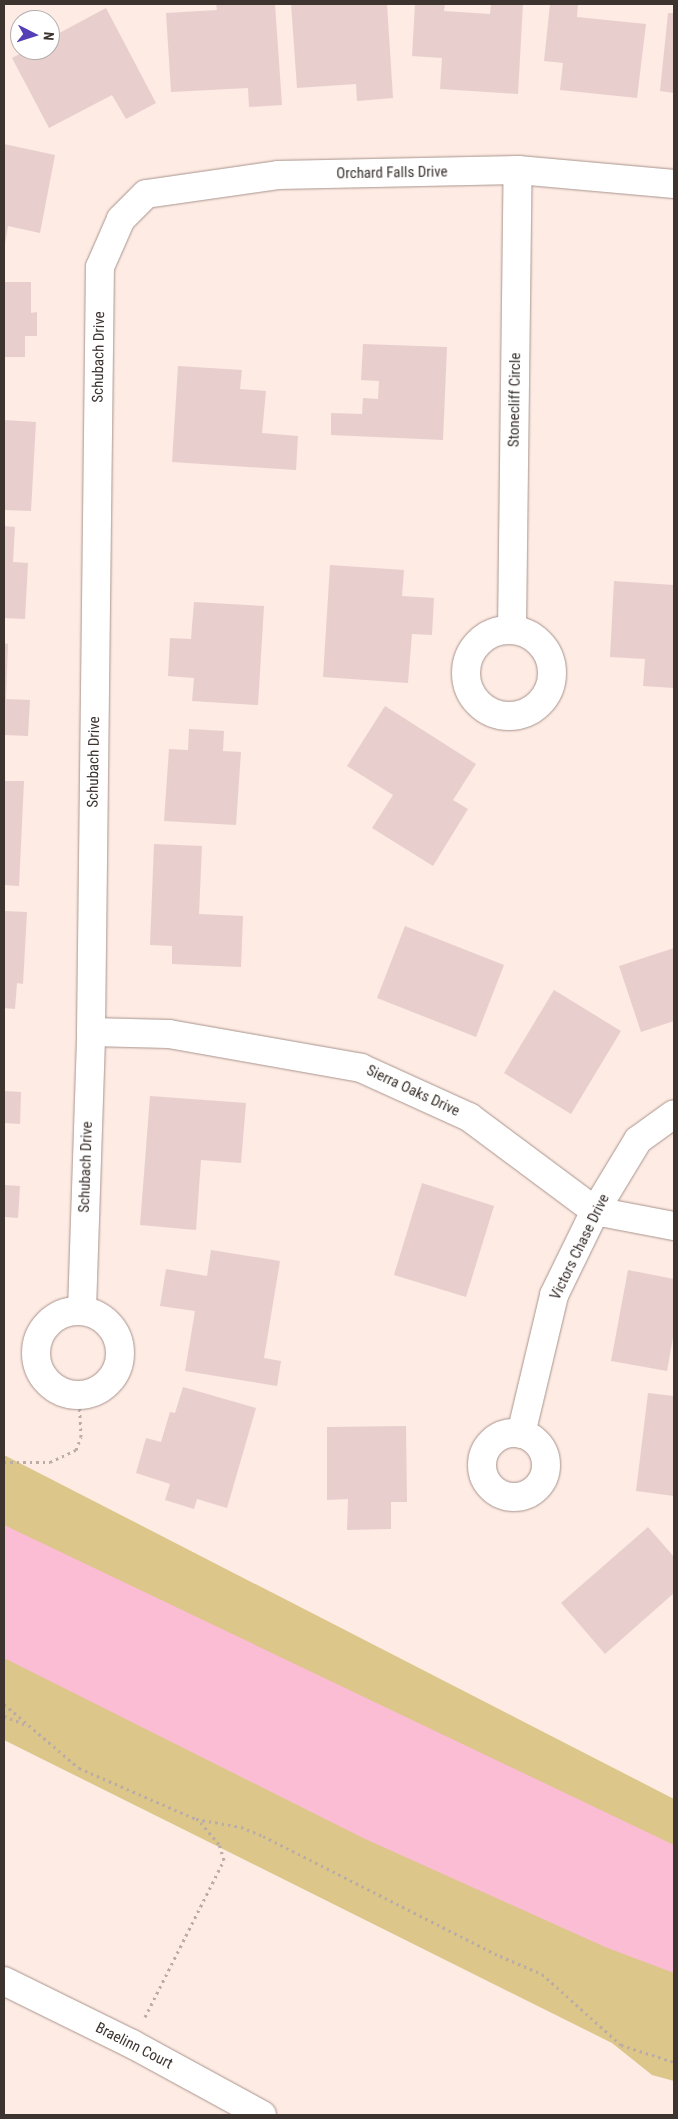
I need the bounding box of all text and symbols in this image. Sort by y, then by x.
north arrow [10,10,60,60]
text: N [41,31,57,41]
street label: Orchard Falls Drive [336,163,448,183]
street label: Schubach Drive [89,311,109,403]
street label: Stonecliff Circle [505,353,525,447]
street label: Schubach Drive [84,716,104,808]
street label: Sierra Oaks Drive [363,1062,463,1120]
street label: Schubach Drive [75,1121,97,1213]
street label: Victors Chase Drive [547,1191,613,1303]
street label: Braelinn Court [92,2019,176,2073]

